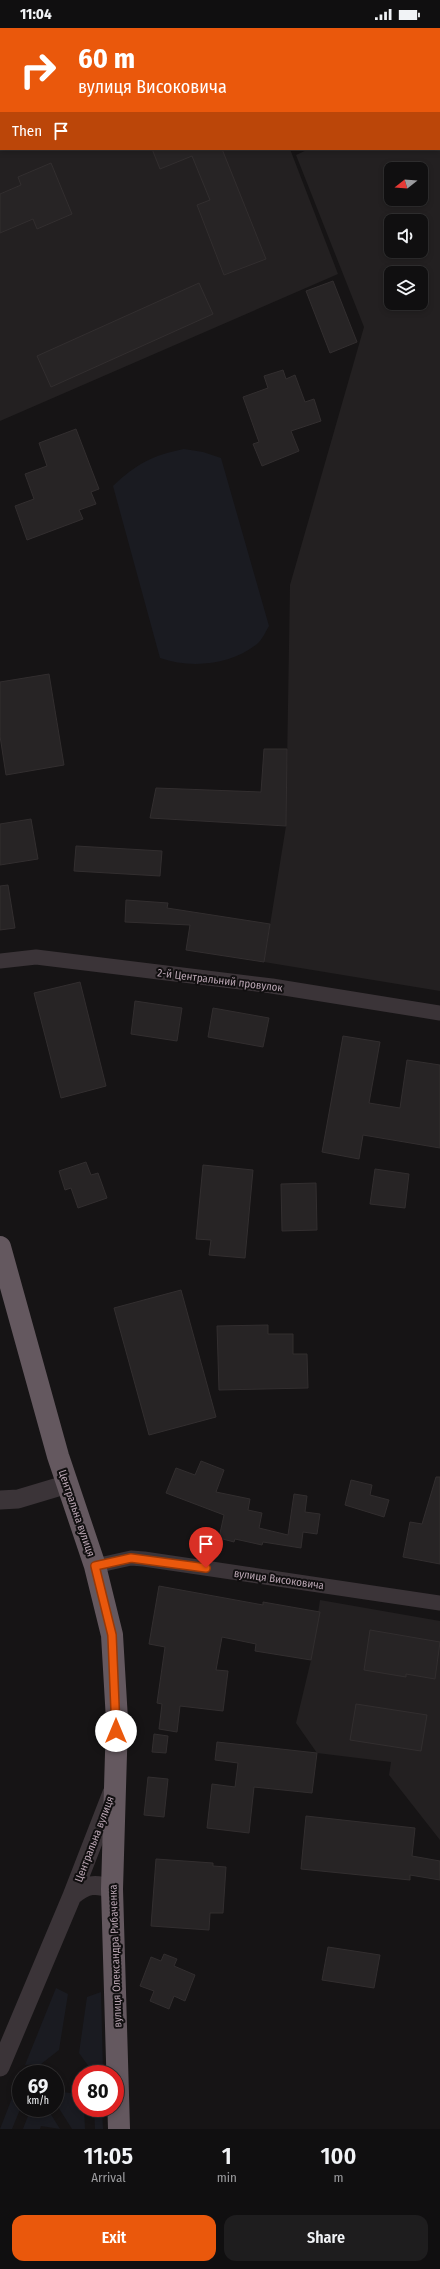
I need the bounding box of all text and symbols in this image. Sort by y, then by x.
text: 11:04 [20,5,52,23]
text: 60 m [78,42,135,75]
icon: right [12,44,64,96]
text: вулиця Високовича [78,76,227,98]
icon: arrive [50,120,72,142]
text: Then [12,122,42,140]
north arrow [384,162,428,206]
map controls [384,162,428,310]
button: sound [384,214,428,258]
button: layers [384,266,428,310]
street label: 2-й Центральний провулок [157,966,284,995]
street label: Центральна вулиця [56,1468,98,1558]
pin [189,1527,223,1568]
icon: arrive [195,1533,217,1555]
street label: вулиця Високовича [233,1567,325,1592]
position arrow [95,1710,137,1752]
street label: Центральна вулиця [72,1794,117,1884]
street label: вулиця Олександра Рибаченка [107,1884,124,2028]
speed limit sign: 80 [72,2065,124,2117]
text: 69 [28,2074,48,2098]
text: km/h [27,2095,49,2107]
text: 11:05 [84,2142,133,2170]
text: 1 [222,2142,232,2170]
text: 100 [321,2142,356,2170]
text: Arrival [91,2170,126,2185]
text: min [217,2170,237,2185]
text: m [333,2170,343,2185]
button: Exit [12,2215,216,2261]
button: Share [224,2215,428,2261]

